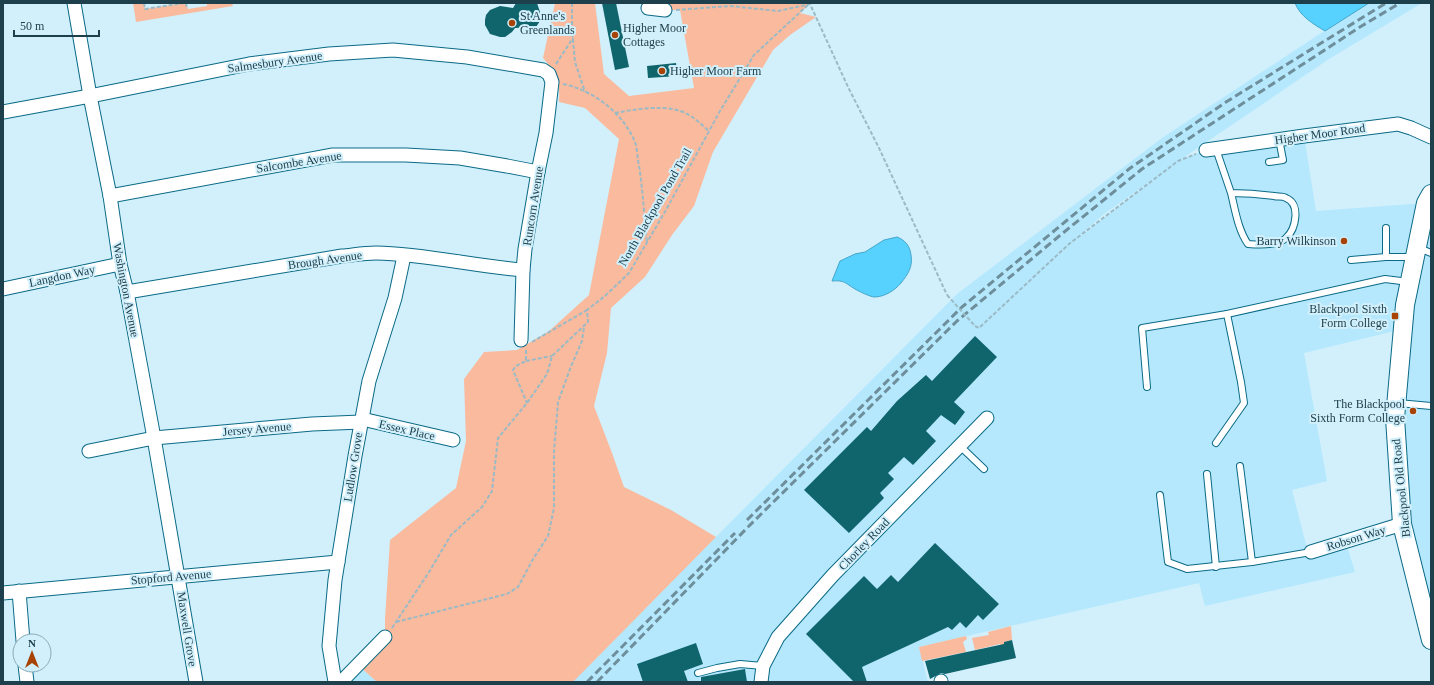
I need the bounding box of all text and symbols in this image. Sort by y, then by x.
place label: St Anne's Greenlands [520,9,575,37]
scale bar [14,12,99,38]
marker: St Anne's Greenlands [507,18,517,28]
text: 50 m [20,19,45,33]
place label: Higher Moor Cottages [623,21,686,49]
marker: Higher Moor Cottages [610,30,620,40]
street label: Salmesbury Avenue [227,48,323,76]
place label: Higher Moor Farm [670,64,762,78]
marker: Higher Moor Farm [657,66,667,76]
street label: Higher Moor Road [1274,121,1366,147]
street label: North Blackpool Pond Trail [616,145,695,268]
street label: Salcombe Avenue [255,148,343,176]
street label: Runcorn Avenue [520,165,546,247]
place label: Barry Wilkinson [1256,234,1336,248]
marker: Barry Wilkinson [1339,236,1349,246]
street label: Washington Avenue [110,242,142,338]
street label: Brough Avenue [287,248,363,272]
street label: Langdon Way [28,262,96,290]
place label: Blackpool Sixth Form College [1309,302,1387,330]
marker: Blackpool Sixth Form College [1390,311,1400,321]
place label: The Blackpool Sixth Form College [1310,397,1406,425]
marker: The Blackpool Sixth Form College [1408,406,1418,416]
street label: Essex Place [378,417,436,443]
street label: Jersey Avenue [222,419,292,439]
street label: Ludlow Grove [341,431,365,503]
street label: Blackpool Old Road [1389,438,1413,538]
street label: Chorley Road [836,515,892,573]
street label: Robson Way [1325,522,1387,554]
street label: Stopford Avenue [130,567,212,587]
street label: Maxwell Grove [174,591,200,667]
north arrow [12,633,52,673]
text: N [28,637,36,649]

